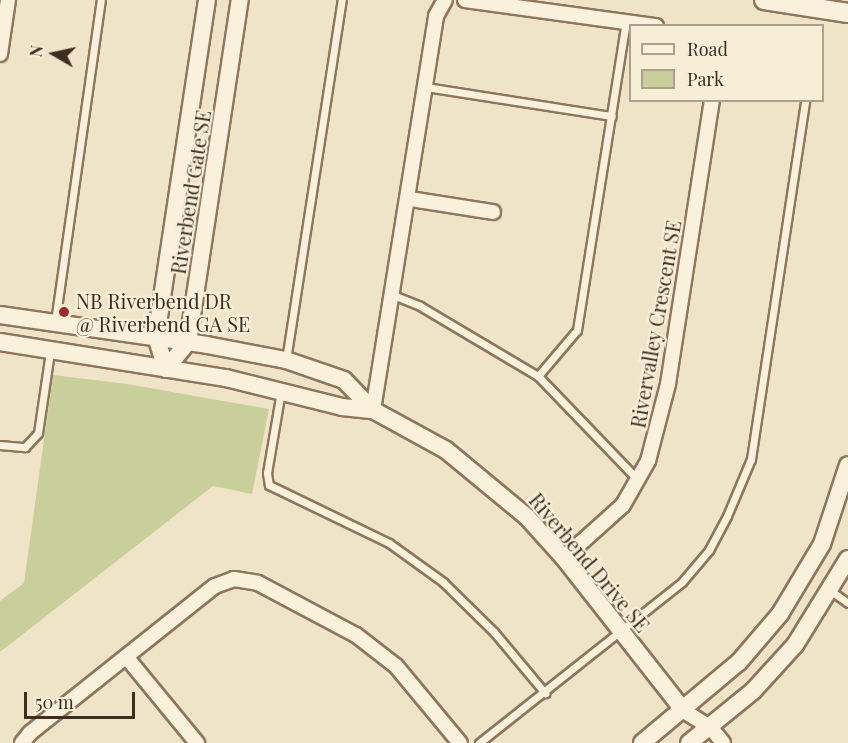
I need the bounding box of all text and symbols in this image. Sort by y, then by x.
north arrow [24,24,84,84]
legend [629,24,824,102]
text: Road [687,37,728,61]
text: N [24,44,47,58]
text: Park [687,67,724,91]
street label: Riverbend Gate SE [165,108,215,276]
street label: Rivervalley Crescent SE [625,218,685,430]
place label: NB Riverbend DR @ Riverbend GA SE [76,288,250,335]
marker: NB Riverbend DR @ Riverbend GA SE [57,305,71,319]
street label: Riverbend Drive SE [525,488,655,636]
scale bar [27,680,138,718]
text: 50 m [35,690,74,714]

